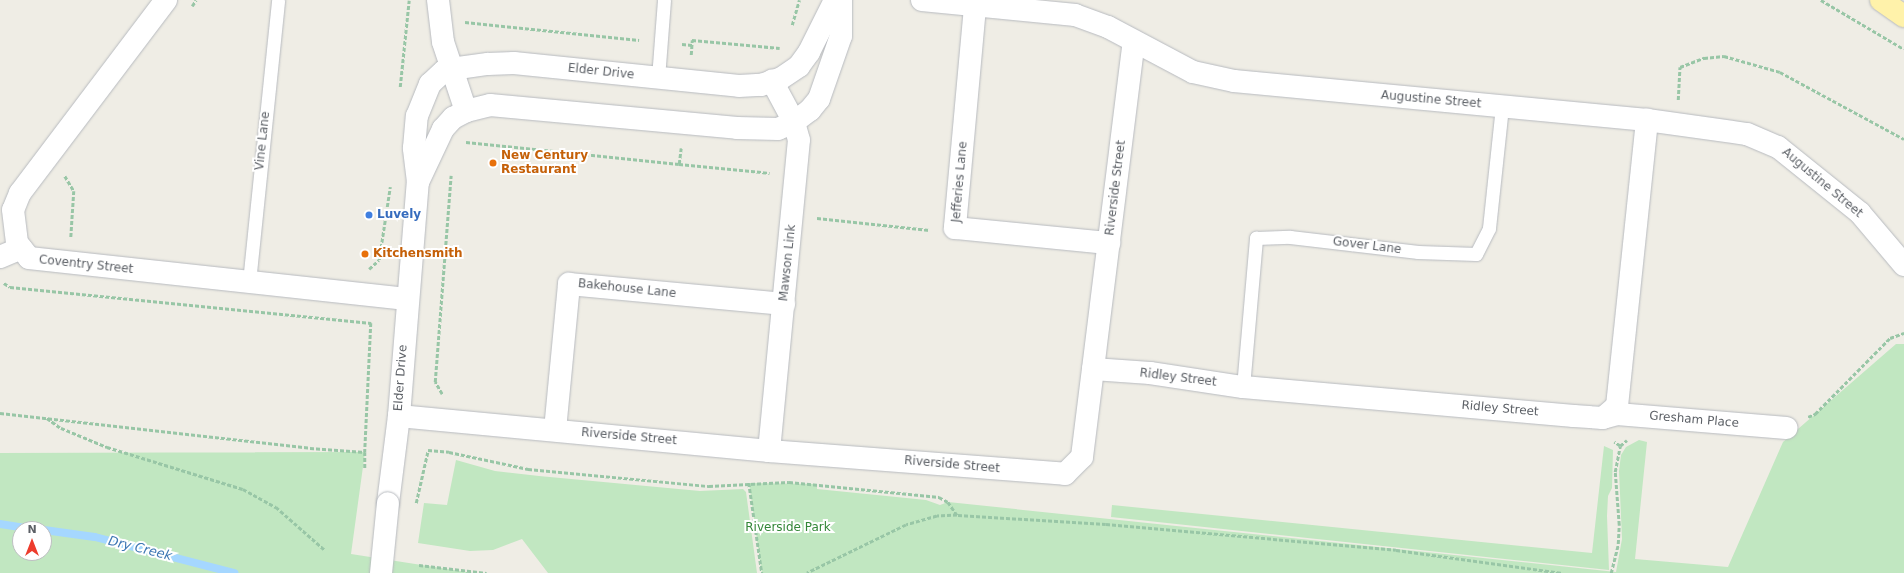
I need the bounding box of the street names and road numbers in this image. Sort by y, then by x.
street label: Elder Drive [567,61,635,83]
street label: Augustine Street [1380,88,1482,112]
street label: Vine Lane [253,111,273,171]
street label: Riverside Street [1103,140,1129,236]
street label: Jefferies Lane [949,141,971,223]
street label: Augustine Street [1779,145,1865,221]
street label: Mawson Link [777,224,799,302]
street label: Gover Lane [1332,235,1402,257]
street label: Coventry Street [38,253,134,277]
street label: Bakehouse Lane [577,277,677,301]
street label: Elder Drive [391,344,411,412]
street label: Ridley Street [1139,366,1217,390]
street label: Ridley Street [1461,398,1539,420]
street label: Gresham Place [1649,409,1739,431]
street label: Riverside Street [581,426,677,448]
street label: Riverside Street [904,454,1000,476]

